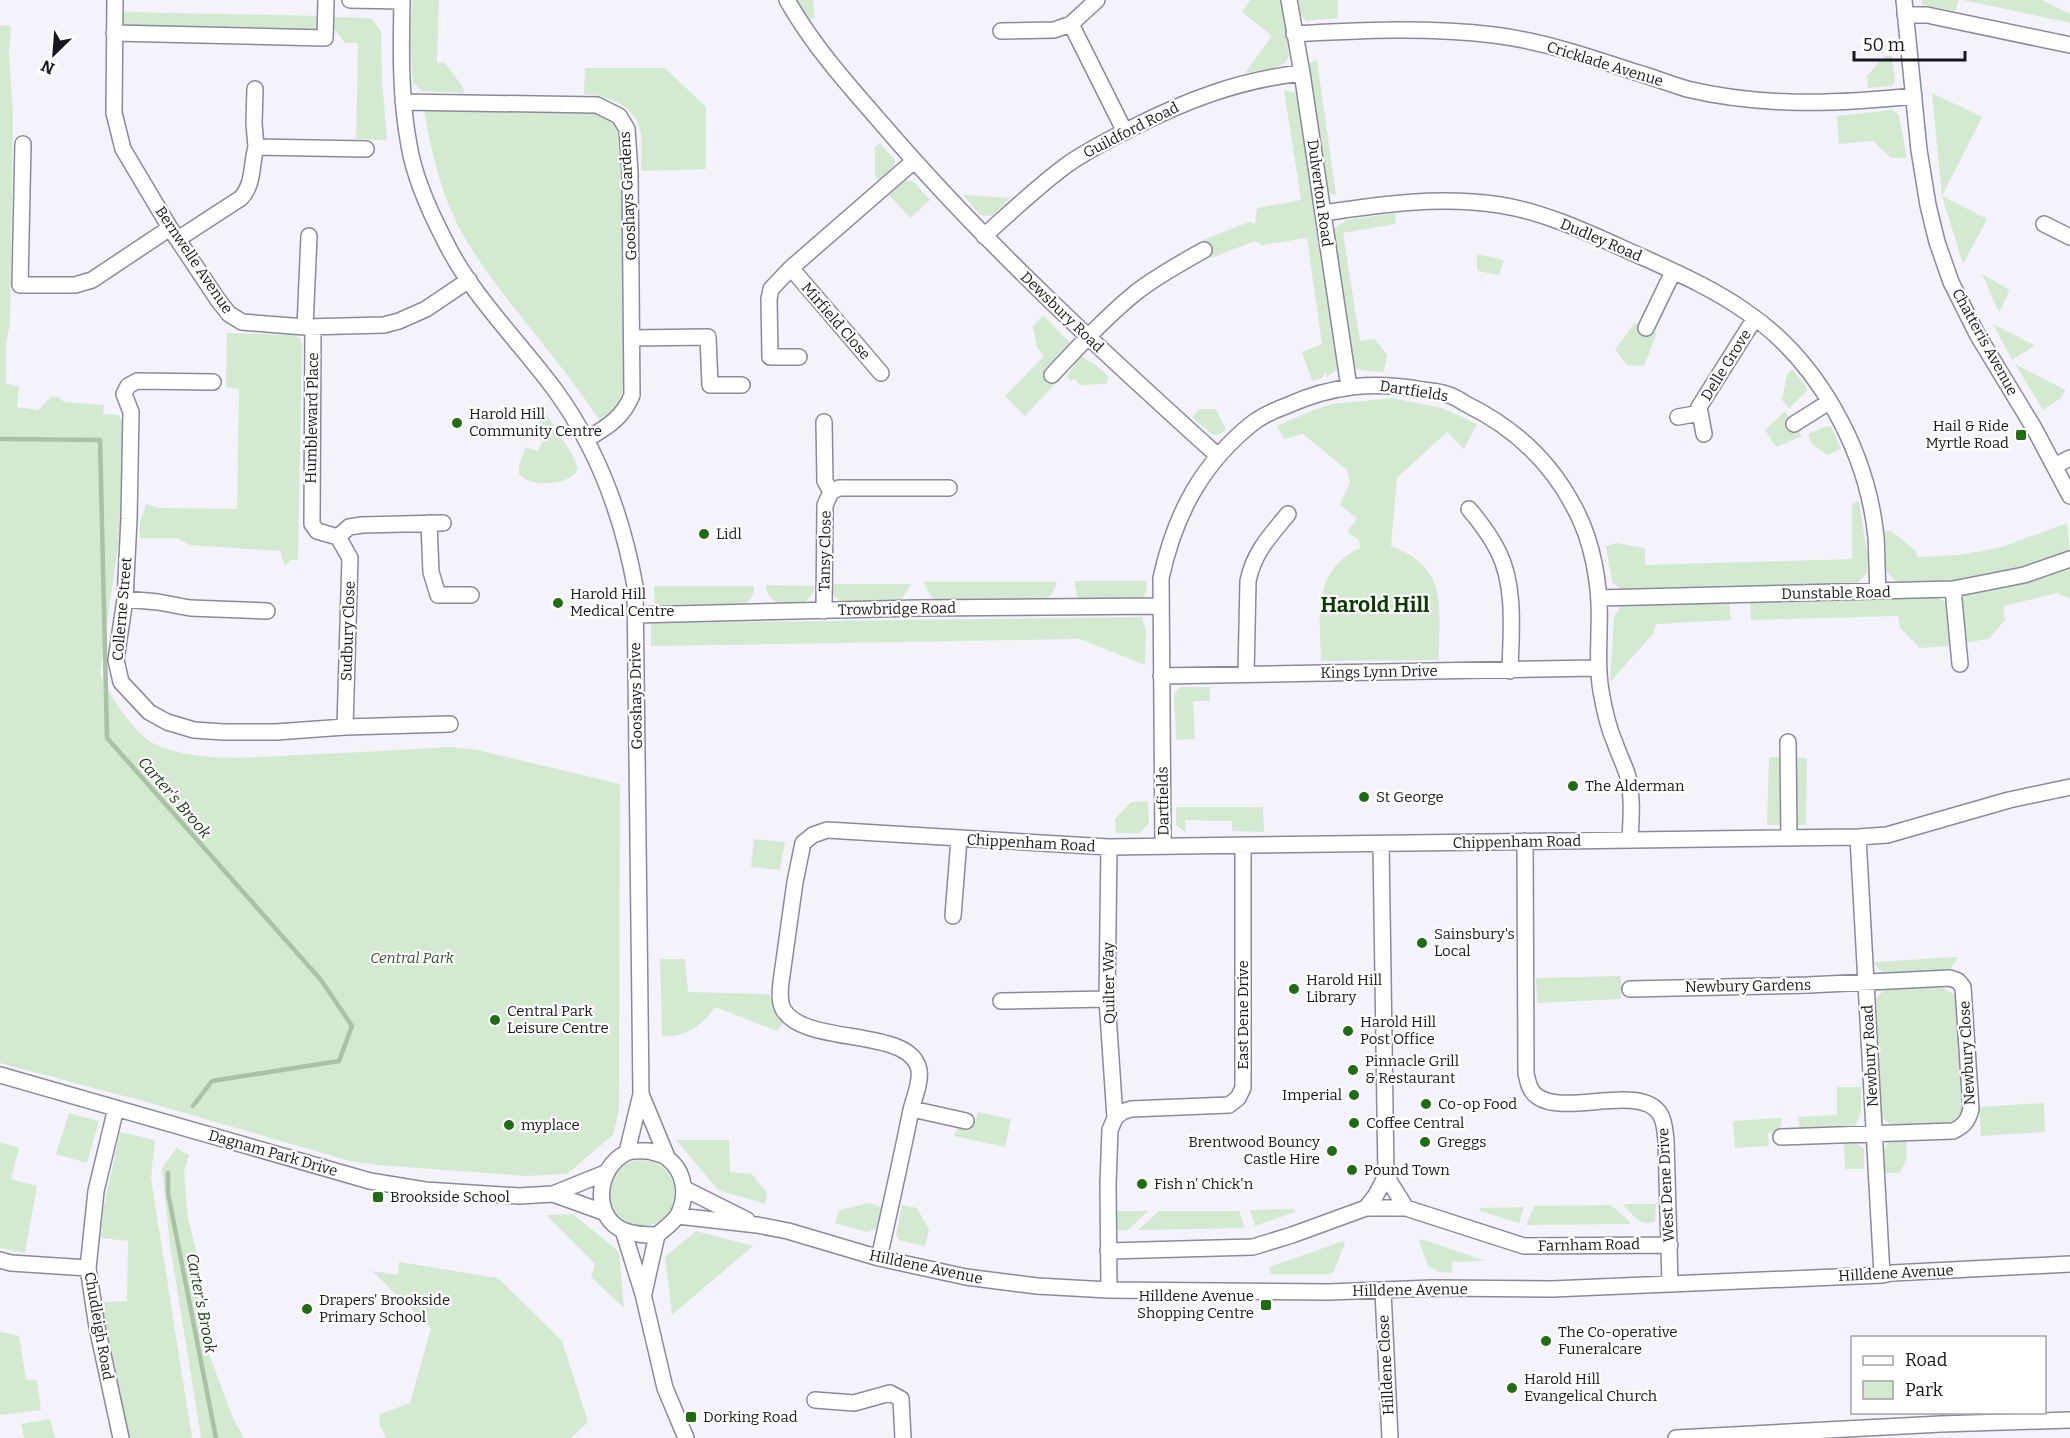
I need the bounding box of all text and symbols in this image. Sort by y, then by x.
north arrow [24,24,84,84]
scale bar [1854,24,1965,62]
text: 50 m [1863,34,1905,56]
street label: Cricklade Avenue [1545,38,1665,90]
text: N [38,56,57,78]
street label: Guildford Road [1080,98,1182,162]
street label: Gooshays Gardens [616,131,640,261]
street label: Dulverton Road [1304,138,1336,248]
street label: Bernwelle Avenue [151,203,237,317]
street label: Dudley Road [1557,215,1645,265]
street label: Dewsbury Road [1017,268,1107,356]
street label: Mirfield Close [798,279,874,363]
street label: Chatteris Avenue [1948,285,2022,399]
street label: Delle Grove [1697,326,1755,404]
street label: Humbleward Place [302,352,322,484]
street label: Dartfields [1378,377,1450,405]
place label: Harold Hill Community Centre [469,405,602,440]
marker: Harold Hill Community Centre [450,416,464,430]
place label: Hail & Ride Myrtle Road [1926,417,2009,452]
marker: Hail & Ride Myrtle Road [2014,428,2028,442]
street label: Tansy Close [815,510,835,592]
place label: Lidl [716,525,742,543]
marker: Lidl [697,527,711,541]
street label: Collerne Street [108,556,136,662]
street label: Sudbury Close [337,581,359,681]
street label: Dunstable Road [1781,583,1891,603]
place label: Harold Hill Medical Centre [570,585,675,620]
district label: Harold Hill [1321,592,1430,618]
marker: Harold Hill Medical Centre [551,596,565,610]
street label: Trowbridge Road [838,599,956,619]
street label: Gooshays Drive [626,642,646,750]
street label: Kings Lynn Drive [1320,662,1438,682]
water label: Carter's Brook [134,753,215,842]
street label: Dartfields [1153,766,1173,836]
place label: The Alderman [1585,777,1685,795]
marker: The Alderman [1566,779,1580,793]
place label: St George [1376,788,1444,806]
marker: St George [1357,790,1371,804]
street label: Chippenham Road [966,831,1096,855]
street label: Chippenham Road [1452,832,1582,852]
place label: Sainsbury's Local [1434,925,1515,960]
marker: Sainsbury's Local [1415,936,1429,950]
street label: Quilter Way [1099,942,1119,1024]
park label: Central Park [370,949,455,967]
street label: East Dene Drive [1234,960,1252,1070]
place label: Harold Hill Library [1306,971,1382,1006]
street label: Newbury Gardens [1685,976,1811,996]
marker: Harold Hill Library [1287,982,1301,996]
street label: Newbury Close [1955,1000,1979,1106]
place label: Central Park Leisure Centre [507,1002,609,1037]
street label: Newbury Road [1858,1004,1882,1108]
marker: Central Park Leisure Centre [488,1013,502,1027]
place label: Harold Hill Post Office [1360,1013,1436,1048]
marker: Harold Hill Post Office [1341,1024,1355,1038]
place label: Pinnacle Grill & Restaurant [1365,1052,1459,1087]
marker: Pinnacle Grill & Restaurant [1346,1063,1360,1077]
place label: Imperial [1282,1086,1342,1104]
marker: Imperial [1347,1088,1361,1102]
place label: Co-op Food [1438,1095,1517,1113]
marker: Co-op Food [1419,1097,1433,1111]
place label: Coffee Central [1366,1114,1464,1132]
place label: myplace [521,1116,580,1134]
marker: Coffee Central [1347,1116,1361,1130]
marker: myplace [502,1118,516,1132]
street label: Dagnam Park Drive [206,1126,340,1180]
street label: West Dene Drive [1654,1127,1678,1243]
place label: Brentwood Bouncy Castle Hire [1188,1133,1320,1168]
place label: Greggs [1437,1133,1486,1151]
marker: Greggs [1418,1135,1432,1149]
marker: Brentwood Bouncy Castle Hire [1325,1144,1339,1158]
place label: Pound Town [1364,1161,1450,1179]
marker: Pound Town [1345,1163,1359,1177]
place label: Fish n' Chick'n [1154,1175,1254,1193]
marker: Fish n' Chick'n [1135,1177,1149,1191]
place label: Brookside School [390,1188,510,1206]
marker: Brookside School [371,1190,385,1204]
street label: Farnham Road [1538,1235,1640,1255]
street label: Hilldene Avenue [868,1246,984,1288]
water label: Carter's Brook [183,1252,221,1355]
street label: Hilldene Avenue [1838,1261,1954,1285]
street label: Chudleigh Road [81,1270,117,1382]
street label: Hilldene Avenue [1352,1280,1468,1300]
place label: Hilldene Avenue Shopping Centre [1137,1287,1254,1322]
place label: Drapers' Brookside Primary School [319,1291,450,1326]
marker: Hilldene Avenue Shopping Centre [1259,1298,1273,1312]
marker: Drapers' Brookside Primary School [300,1302,314,1316]
street label: Hilldene Close [1374,1314,1398,1416]
place label: The Co-operative Funeralcare [1558,1323,1677,1358]
marker: The Co-operative Funeralcare [1539,1334,1553,1348]
legend [1851,1336,2046,1414]
text: Road [1905,1349,1948,1371]
place label: Harold Hill Evangelical Church [1524,1370,1658,1405]
text: Park [1905,1379,1944,1401]
marker: Harold Hill Evangelical Church [1505,1381,1519,1395]
place label: Dorking Road [703,1408,798,1426]
marker: Dorking Road [684,1410,698,1424]

